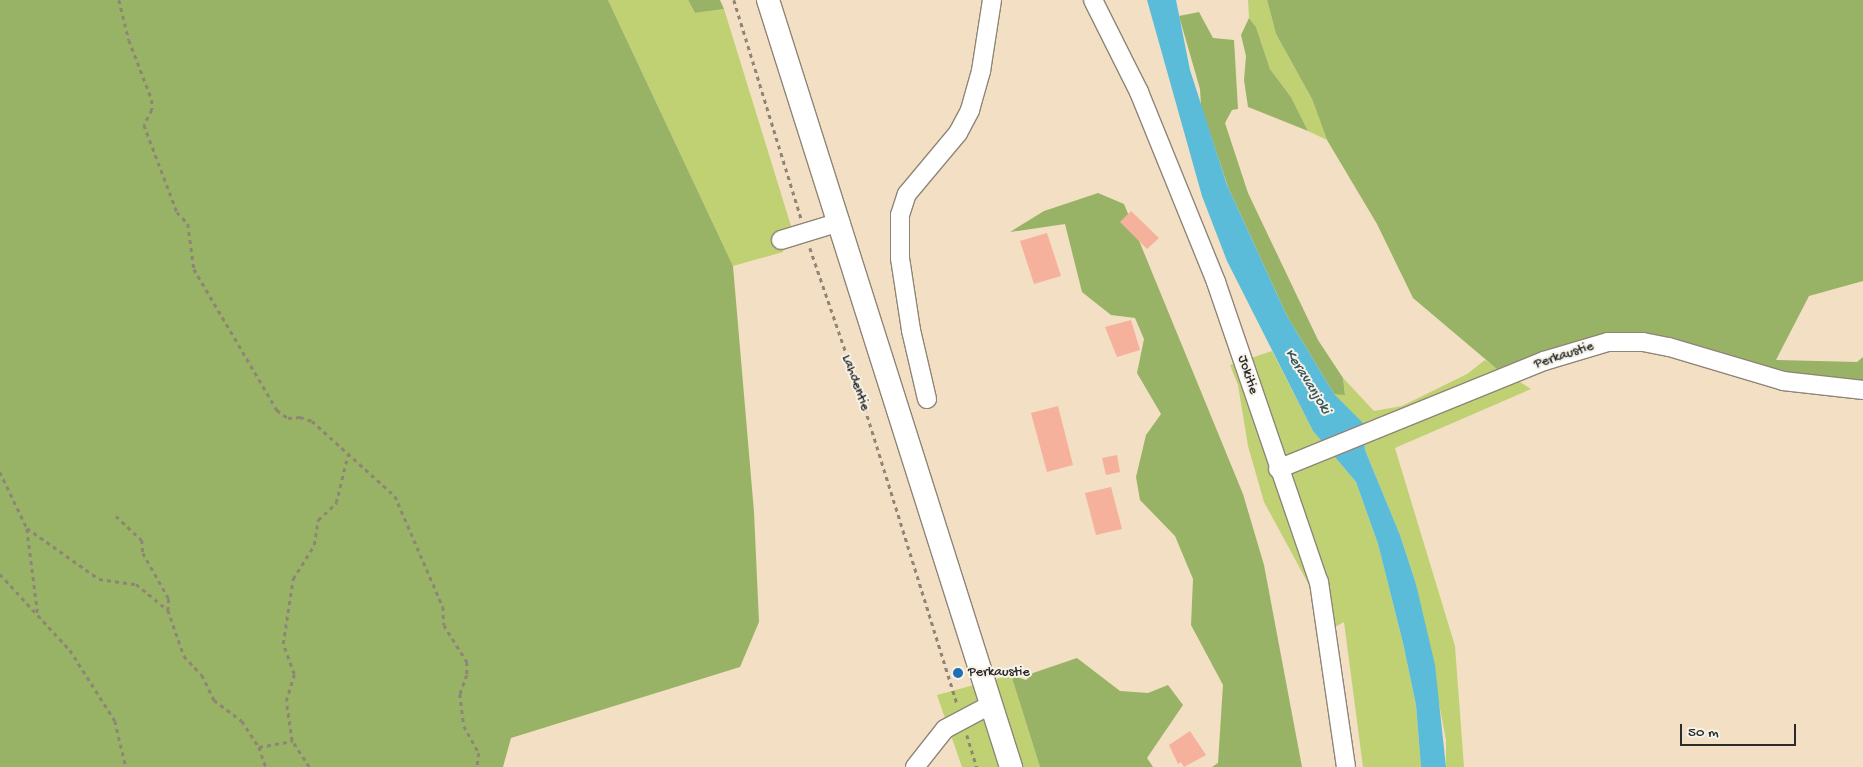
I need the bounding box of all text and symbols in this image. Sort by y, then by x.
street label: Perkaustie [1532,338,1596,374]
water label: Keravanjoki [1280,346,1334,418]
street label: Lahdentie [837,353,873,413]
street label: Jokitie [1233,353,1261,397]
place label: Perkaustie [968,665,1030,681]
marker: Perkaustie [952,667,964,679]
scale bar [1683,714,1799,746]
text: 50 m [1688,724,1719,742]

